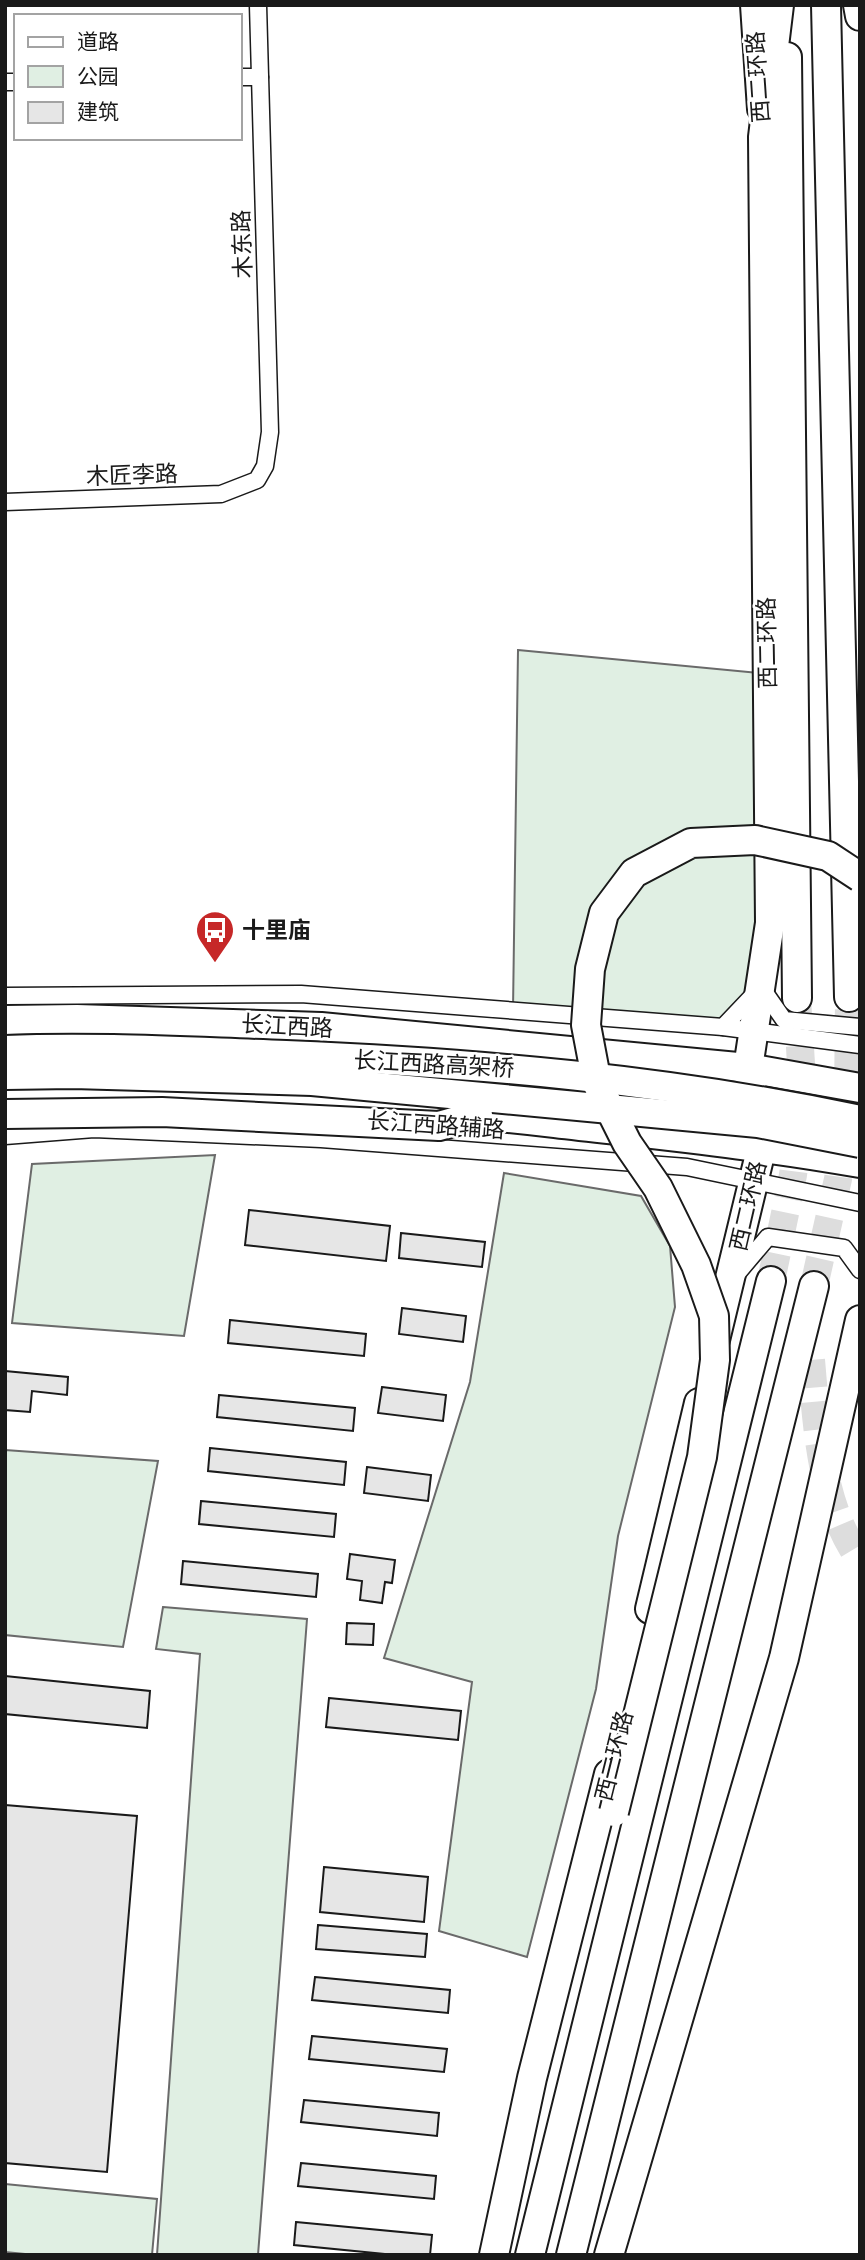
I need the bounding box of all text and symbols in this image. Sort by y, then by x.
legend [14,14,242,140]
text: 道路 [77,29,119,53]
street label: 西二环路 [742,30,774,124]
text: 公园 [77,64,119,88]
text: 建筑 [77,99,119,123]
street label: 木东路 [228,209,256,279]
street label: 木匠李路 [86,460,178,490]
street label: 西二环路 [753,597,781,689]
bus stop icon: 十里庙 [194,909,236,964]
place label: 十里庙 [242,917,311,943]
street label: 长江西路 [240,1011,334,1041]
street label: 长江西路高架桥 [353,1047,515,1081]
street label: 长江西路辅路 [366,1107,506,1143]
street label: 西二环路 [725,1158,771,1254]
street label: 西二环路 [590,1708,638,1804]

